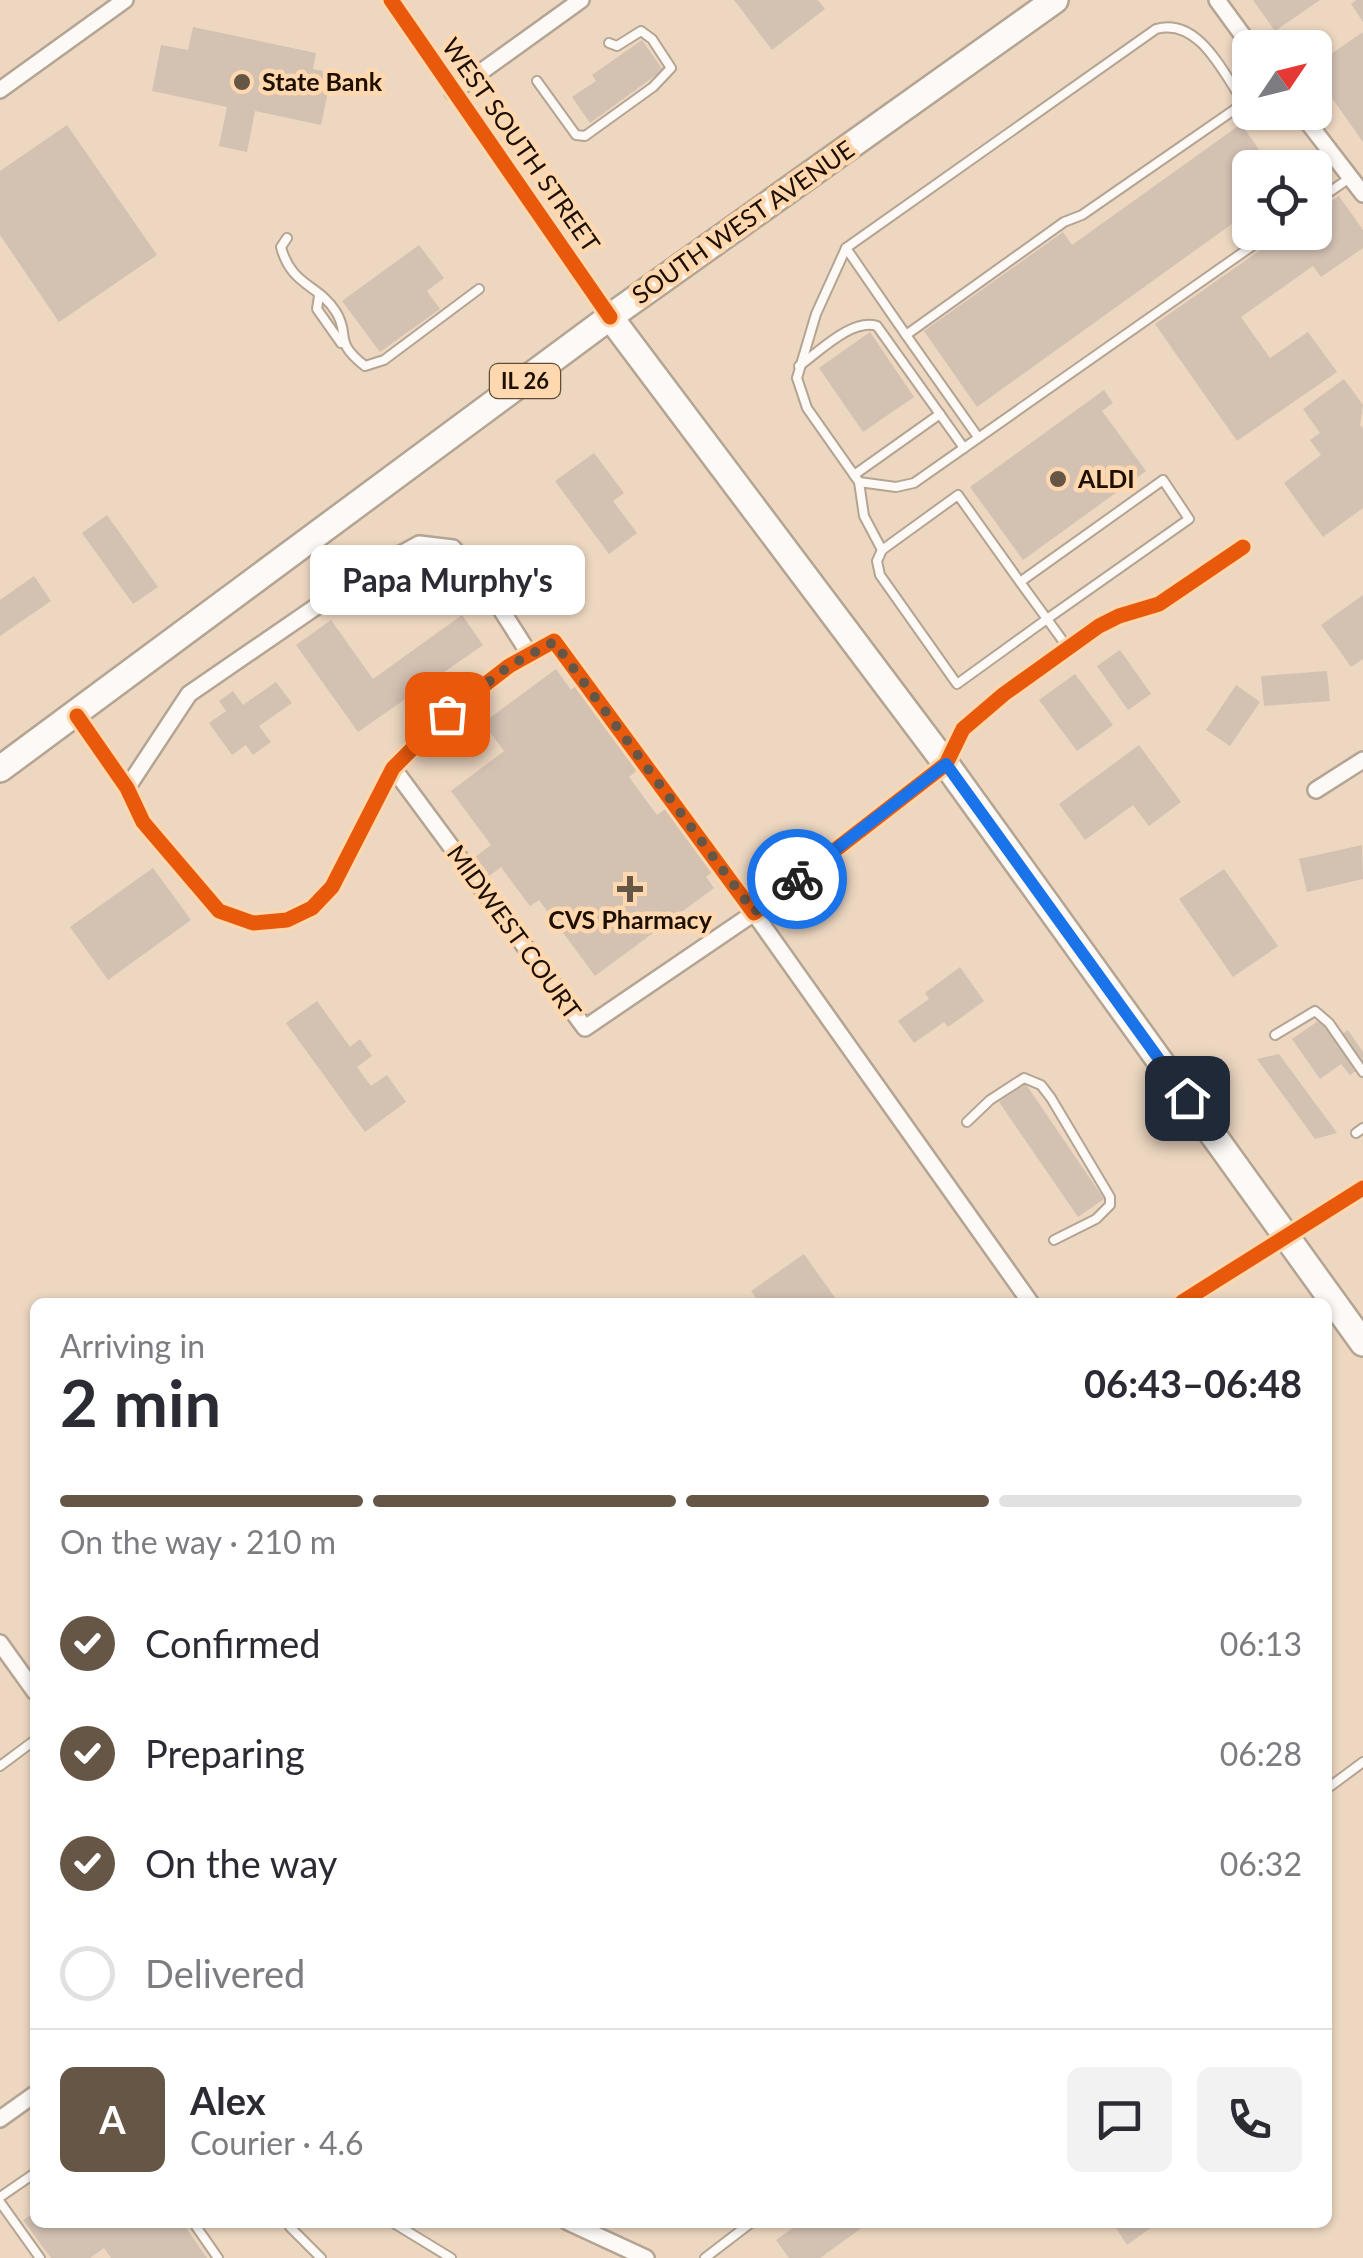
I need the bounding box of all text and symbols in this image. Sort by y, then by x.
north arrow [1232,30,1332,130]
map controls [1232,30,1332,250]
street label: WEST SOUTH STREET [437,32,607,257]
place label: State Bank [262,66,383,96]
marker: State Bank [231,71,253,93]
street label: SOUTH WEST AVENUE [626,133,859,309]
button: locate [1232,150,1332,250]
road number: IL 26 [490,364,560,398]
place label: ALDI [1077,463,1135,493]
marker: ALDI [1047,468,1069,490]
callout: Papa Murphy's [310,544,584,614]
text: Papa Murphy's [342,560,553,599]
pin [405,672,490,757]
icon: bag [420,687,475,742]
courier [747,829,847,929]
street label: MIDWEST COURT [442,839,588,1024]
icon: bike [770,852,825,907]
marker: CVS Pharmacy [619,878,641,900]
place label: CVS Pharmacy [548,904,713,934]
pin [1145,1056,1230,1141]
icon: home [1160,1071,1215,1126]
text: Arriving in [60,1326,205,1365]
text: 06:43–06:48 [1084,1360,1302,1406]
text: 2 min [60,1363,221,1441]
text: On the way · 210 m [60,1522,336,1561]
icon: check [60,1616,115,1671]
text: Confirmed [145,1620,321,1666]
text: 06:13 [1220,1624,1302,1663]
icon: check [60,1726,115,1781]
text: Preparing [145,1730,305,1776]
text: 06:28 [1220,1734,1302,1773]
icon: check [60,1836,115,1891]
text: On the way [145,1840,337,1886]
text: 06:32 [1220,1844,1302,1883]
text: Delivered [145,1950,305,1996]
button: chat [1067,2067,1172,2172]
button: phone [1197,2067,1302,2172]
text: Alex [190,2077,266,2123]
text: A [99,2096,126,2142]
text: Courier · 4.6 [190,2123,364,2162]

